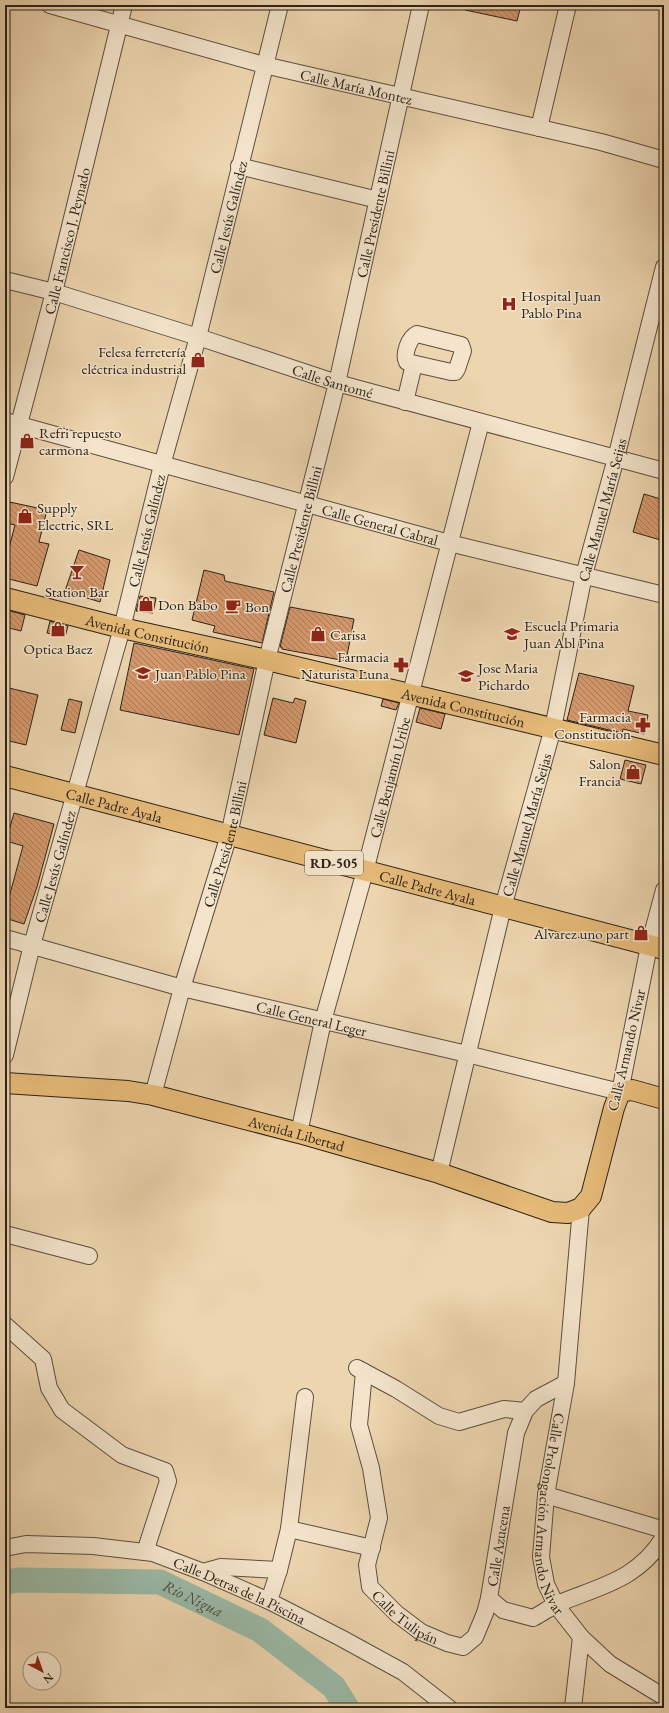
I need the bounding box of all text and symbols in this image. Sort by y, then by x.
street label: Calle María Montez [298,64,415,108]
street label: Calle Presidente Billini [351,148,398,280]
street label: Calle Jesús Galíndez [205,158,251,276]
street label: Calle Francisco J. Peynado [39,165,94,316]
place label: Hospital Juan Pablo Pina [521,286,601,322]
hospital icon: Hospital Juan Pablo Pina [500,295,518,313]
place label: Felesa ferretería eléctrica industrial [82,342,186,378]
shop icon: Felesa ferretería eléctrica industrial [189,351,207,369]
street label: Calle Santomé [290,359,375,402]
place label: Refri repuesto carmona [39,423,121,459]
shop icon: Refri repuesto carmona [18,432,36,450]
street label: Calle Manuel María Seijas [573,436,630,583]
street label: Calle Presidente Billini [275,463,325,595]
street label: Calle Jesús Galíndez [123,472,169,589]
place label: Supply Electric, SRL [37,498,113,534]
street label: Calle General Cabral [320,499,441,549]
shop icon: Supply Electric, SRL [16,507,34,525]
bar icon: Station Bar [68,563,86,581]
place label: Station Bar [45,582,109,601]
shop icon: Don Babo [137,595,155,613]
place label: Don Babo [158,595,218,614]
cafe icon: Bon [224,597,242,615]
place label: Bon [245,597,269,616]
street label: Avenida Constitución [83,609,212,657]
place label: Escuela Primaria Juan Abl Pina [522,616,619,652]
shop icon: Optica Baez [49,620,67,638]
shop icon: Carisa [309,625,327,643]
place label: Carisa [330,625,366,644]
school or university icon: Escuela Primaria Juan Abl Pina [503,625,521,643]
place label: Optica Baez [24,639,93,658]
place label: Farmacia Naturista Luna [301,647,389,683]
pharmacy icon: Farmacia Naturista Luna [392,656,410,674]
place label: Jose Maria Pichardo [476,658,538,694]
school or university icon: Juan Pablo Pina [134,664,152,682]
place label: Juan Pablo Pina [153,664,246,683]
school or university icon: Jose Maria Pichardo [457,667,475,685]
street label: Avenida Constitución [398,683,527,731]
place label: Farmacia Constitucion [554,707,631,743]
street label: Calle Benjamín Uribe [364,715,414,840]
pharmacy icon: Farmacia Constitucion [634,716,652,734]
street label: Calle Manuel María Seijas [497,751,555,899]
place label: Salon Francia [579,754,621,790]
shop icon: Salon Francia [624,763,642,781]
street label: Calle Presidente Billini [198,779,250,910]
street label: Calle Padre Ayala [64,783,165,826]
street label: Calle Jesús Galíndez [29,808,79,925]
road number: RD-505 [305,851,363,875]
street label: Calle Padre Ayala [377,865,478,909]
place label: Alvarez uno part [533,924,629,943]
shop icon: Alvarez uno part [632,924,650,942]
street label: Calle Armando Nivar [603,987,649,1113]
street label: Calle General Leger [254,996,369,1040]
street label: Avenida Libertad [245,1110,347,1155]
street label: Calle Prolongación Armando Nivar [553,1410,575,1614]
text: Calle Prolongación Armando Nivar [531,1412,570,1618]
street label: Calle Azucena [482,1504,514,1588]
street label: Calle Detras de la Piscina [171,1552,309,1628]
water label: Río Nigua [160,1575,227,1621]
street label: Calle Tulipán [368,1585,442,1648]
north arrow [22,1651,62,1691]
text: N [41,1670,57,1687]

